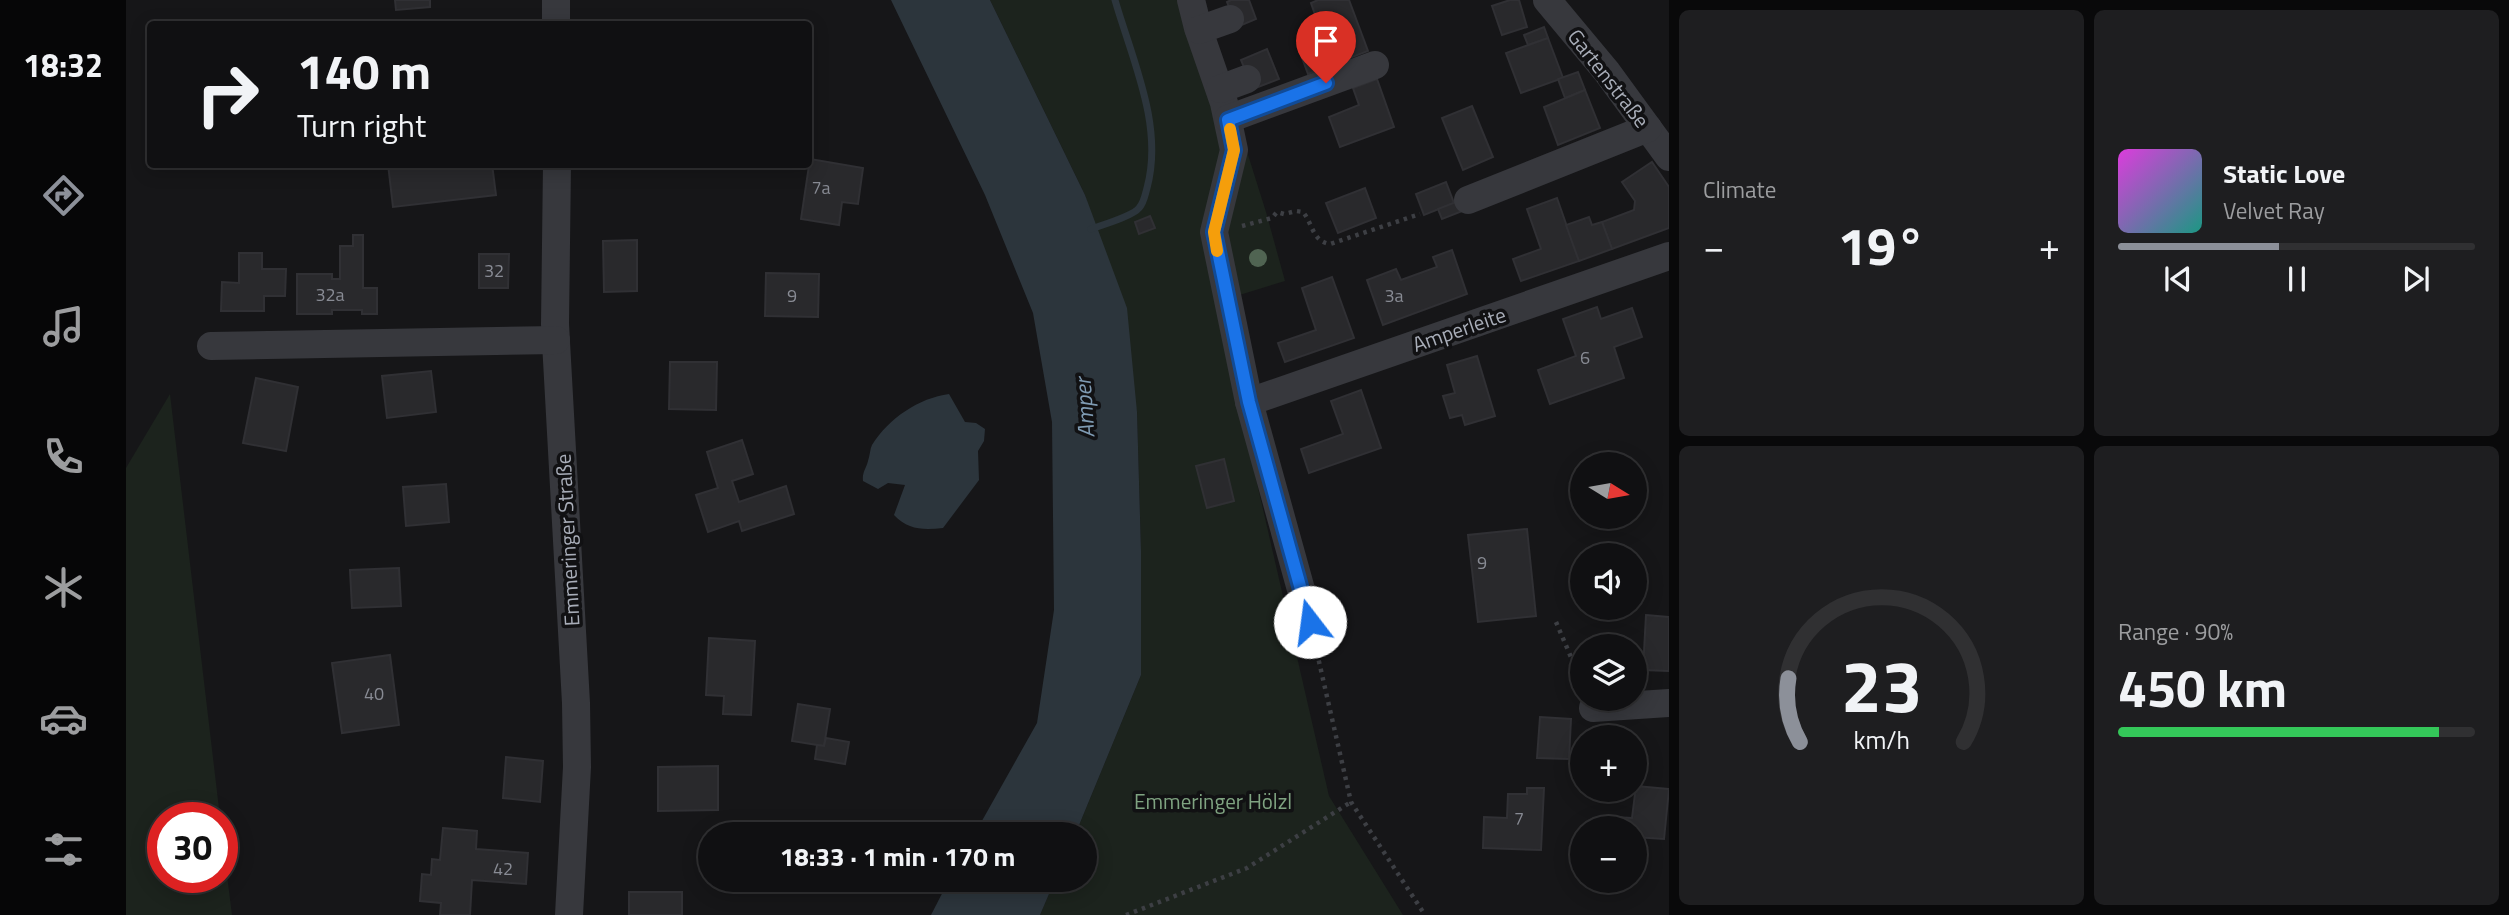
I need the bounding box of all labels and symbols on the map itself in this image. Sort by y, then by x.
pin [1296,11,1356,83]
street label: Gartenstraße [1560,22,1658,134]
house number: 7a [811,174,831,201]
house number: 32 [484,257,504,284]
house number: 32a [315,281,345,308]
house number: 9 [787,282,797,309]
house number: 3a [1384,282,1404,309]
street label: Amperleite [1408,298,1510,360]
house number: 6 [1580,344,1590,371]
water label: Amper [1064,374,1104,439]
north arrow [1570,452,1647,528]
street label: Emmeringer Straße [547,453,587,627]
house number: 9 [1477,549,1487,576]
position arrow [1273,585,1347,659]
house number: 40 [364,680,384,707]
park label: Emmeringer Hölzl [1134,785,1292,817]
speed limit sign: 30 [147,802,238,893]
house number: 7 [1514,805,1524,832]
house number: 42 [493,855,513,882]

